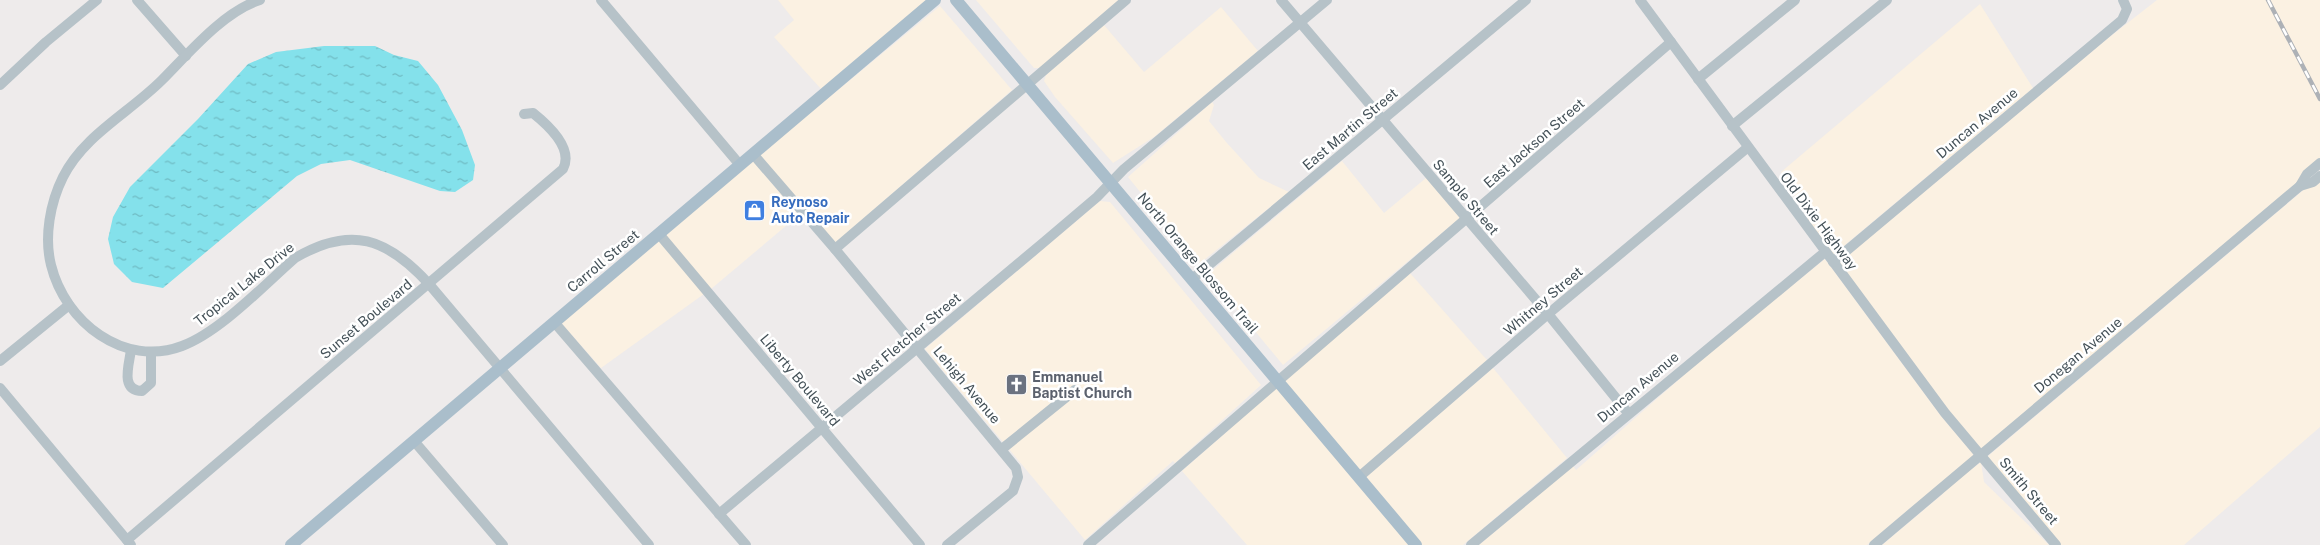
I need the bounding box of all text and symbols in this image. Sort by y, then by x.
street label: Duncan Avenue [1933,84,2021,162]
street label: East Martin Street [1299,85,1401,173]
street label: East Jackson Street [1481,95,1587,191]
street label: Sample Street [1430,156,1502,238]
street label: Old Dixie Highway [1777,169,1861,273]
street label: North Orange Blossom Trail [1134,189,1262,337]
place label: Reynoso Auto Repair [771,194,850,226]
shop icon: Reynoso Auto Repair [743,198,767,222]
street label: Carroll Street [564,226,642,296]
street label: Tropical Lake Drive [191,239,297,329]
street label: Whitney Street [1500,263,1586,339]
street label: Sunset Boulevard [317,276,415,362]
street label: West Fletcher Street [850,290,964,388]
street label: Donegan Avenue [2031,314,2125,396]
street label: Liberty Boulevard [757,331,843,429]
street label: Lehigh Avenue [930,343,1004,427]
street label: Duncan Avenue [1594,348,1682,426]
place label: Emmanuel Baptist Church [1032,369,1132,401]
church icon: Emmanuel Baptist Church [1004,373,1028,397]
street label: Smith Street [1996,454,2062,528]

